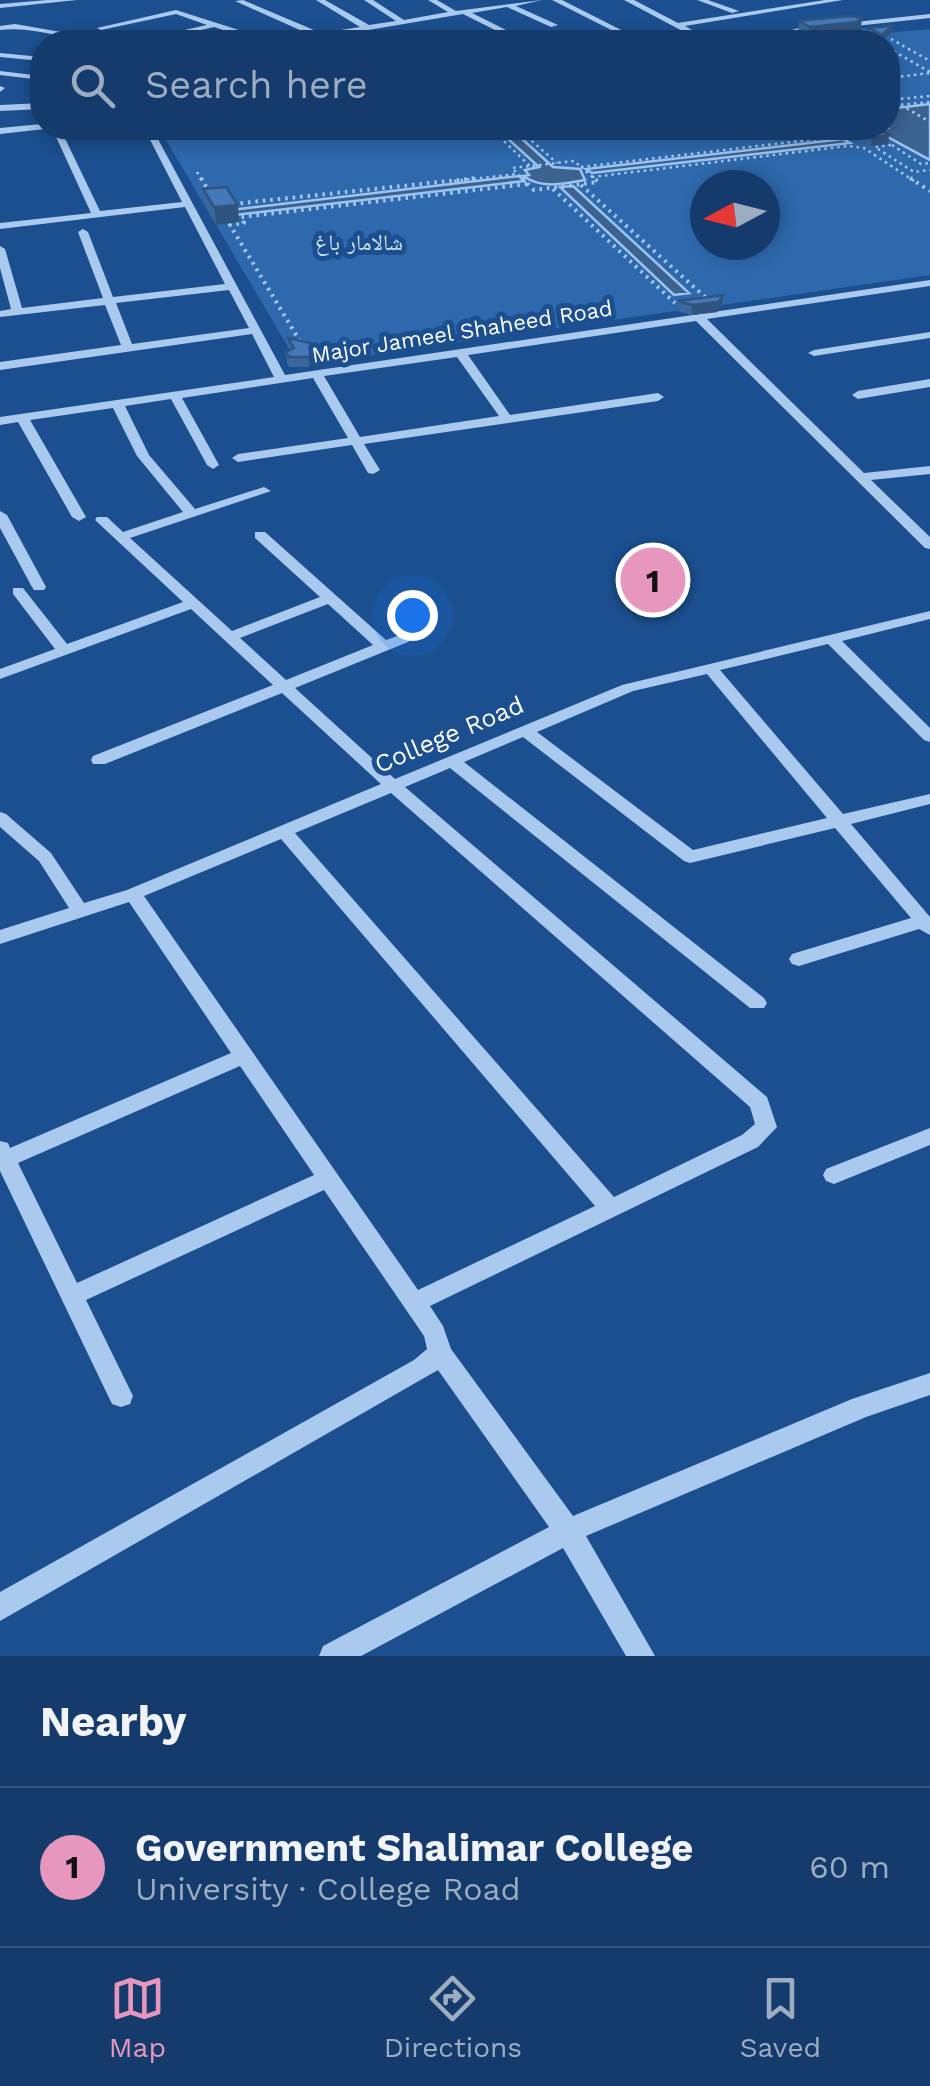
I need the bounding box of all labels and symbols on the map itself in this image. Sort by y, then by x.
north arrow [690,170,780,260]
park label: شالامار باغ [315,230,403,256]
street label: Major Jameel Shaheed Road [310,295,614,368]
pin: 1 [620,542,686,618]
your location [387,590,438,641]
street label: College Road [370,690,528,779]

